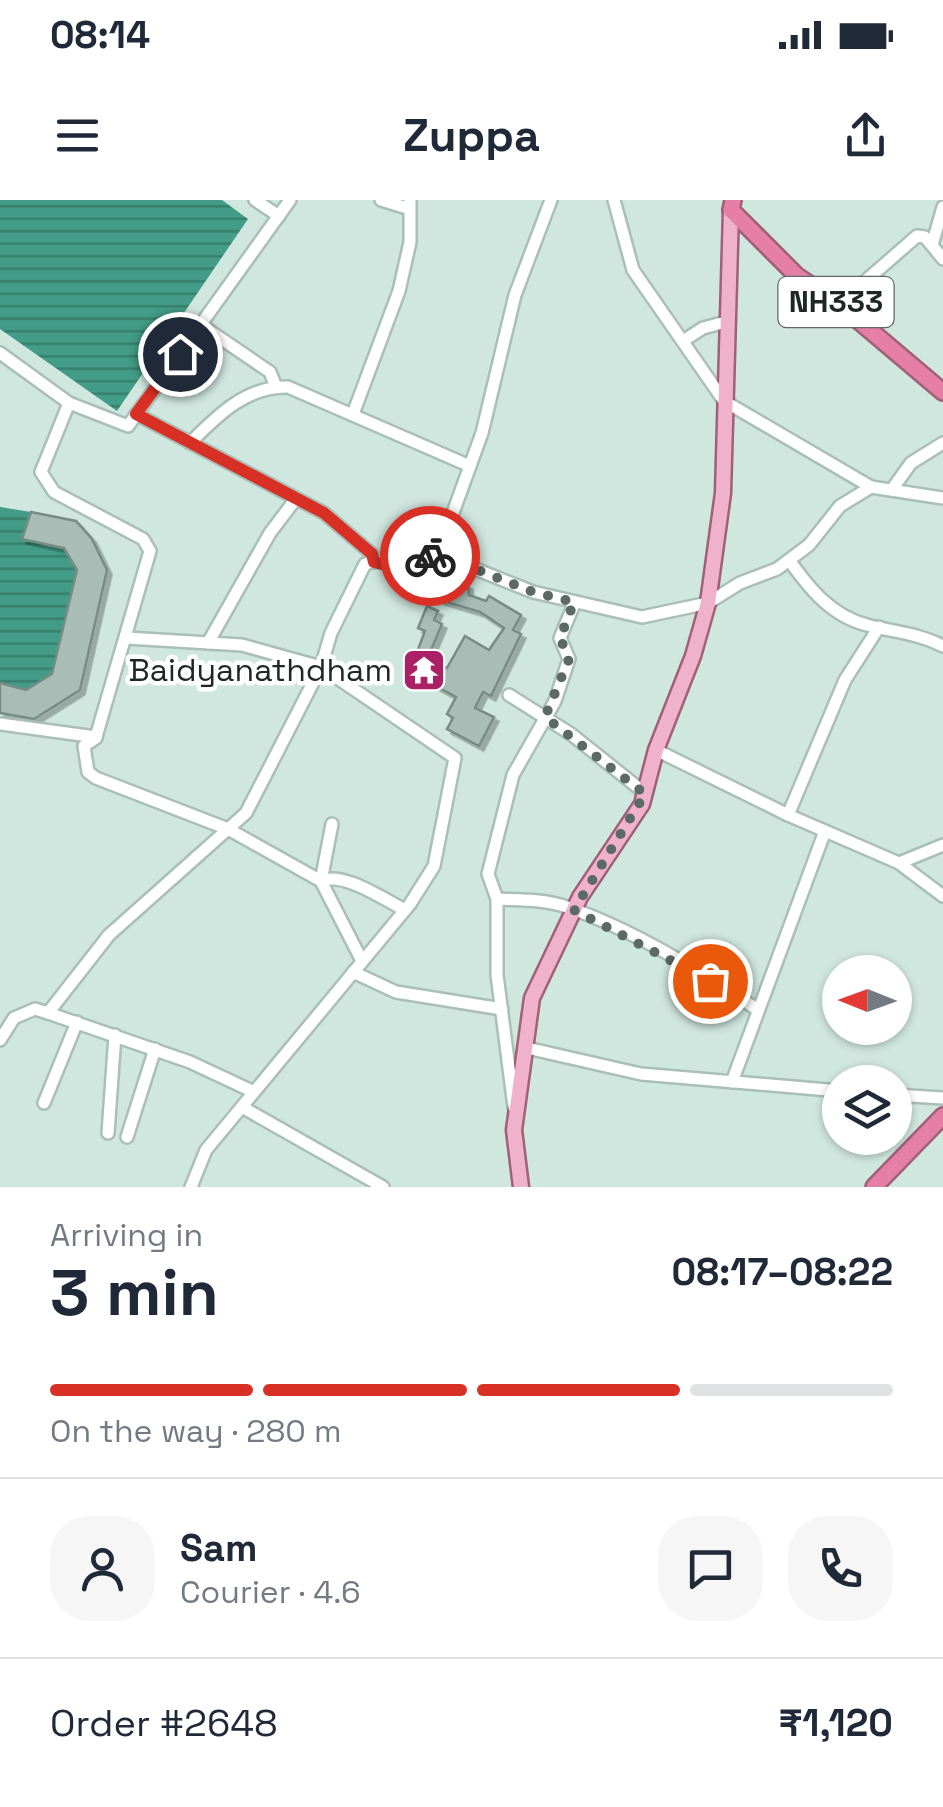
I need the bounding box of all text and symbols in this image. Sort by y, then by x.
text: 08:14 [50,11,150,59]
text: Zuppa [403,107,540,164]
icon: menu [50,108,105,163]
icon: share [838,108,893,163]
road number: NH333 [778,277,894,327]
pin [138,312,223,397]
icon: home [153,327,208,382]
courier [380,506,480,606]
icon: bike [403,529,458,584]
temple icon: Baidyanathdham [401,647,447,693]
place label: Baidyanathdham [129,650,392,690]
pin [668,939,753,1024]
icon: bag [683,954,738,1009]
north arrow [822,955,912,1045]
map controls [822,955,912,1155]
button: layers [822,1065,912,1155]
text: Arriving in [50,1215,203,1255]
text: 08:17–08:22 [672,1248,893,1296]
text: 3 min [50,1251,219,1334]
text: On the way · 280 m [50,1411,342,1451]
button: person [50,1516,155,1621]
button: chat [658,1516,763,1621]
button: phone [788,1516,893,1621]
text: Sam [180,1524,257,1572]
text: Courier · 4.6 [180,1572,361,1612]
text: Order #2648 [50,1699,278,1747]
text: ₹1,120 [779,1699,893,1747]

